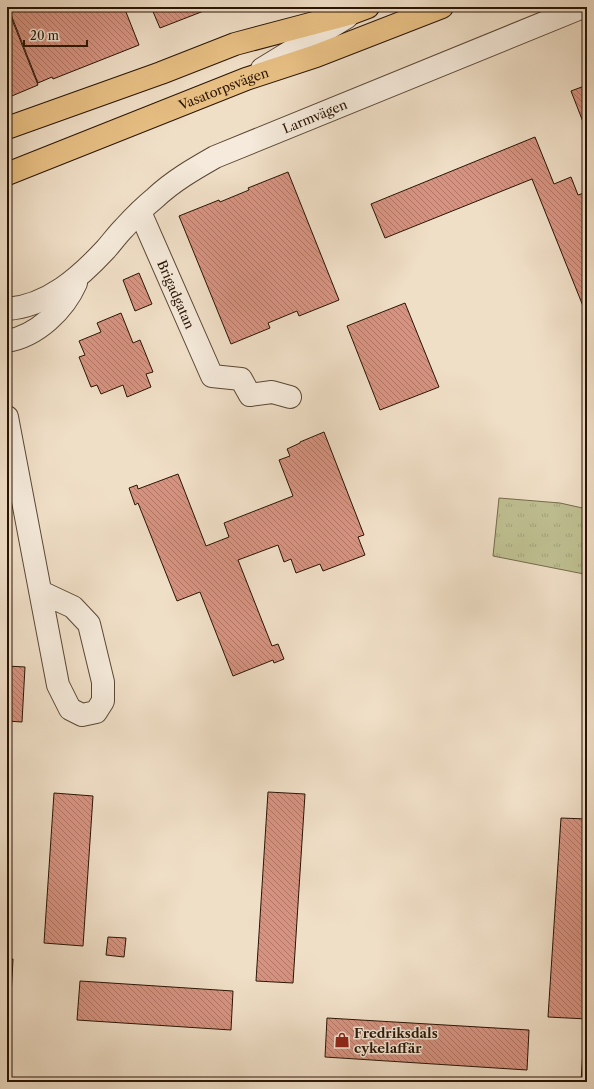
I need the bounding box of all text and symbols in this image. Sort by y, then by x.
scale bar [24,22,87,48]
text: 20 m [30,28,59,43]
street label: Vasatorpsvägen [175,64,271,113]
street label: Larmvägen [280,96,349,137]
street label: Brigadgatan [154,258,198,331]
place label: Fredriksdals cykelaffär [354,1025,438,1056]
shop icon: Fredriksdals cykelaffär [333,1031,351,1049]

